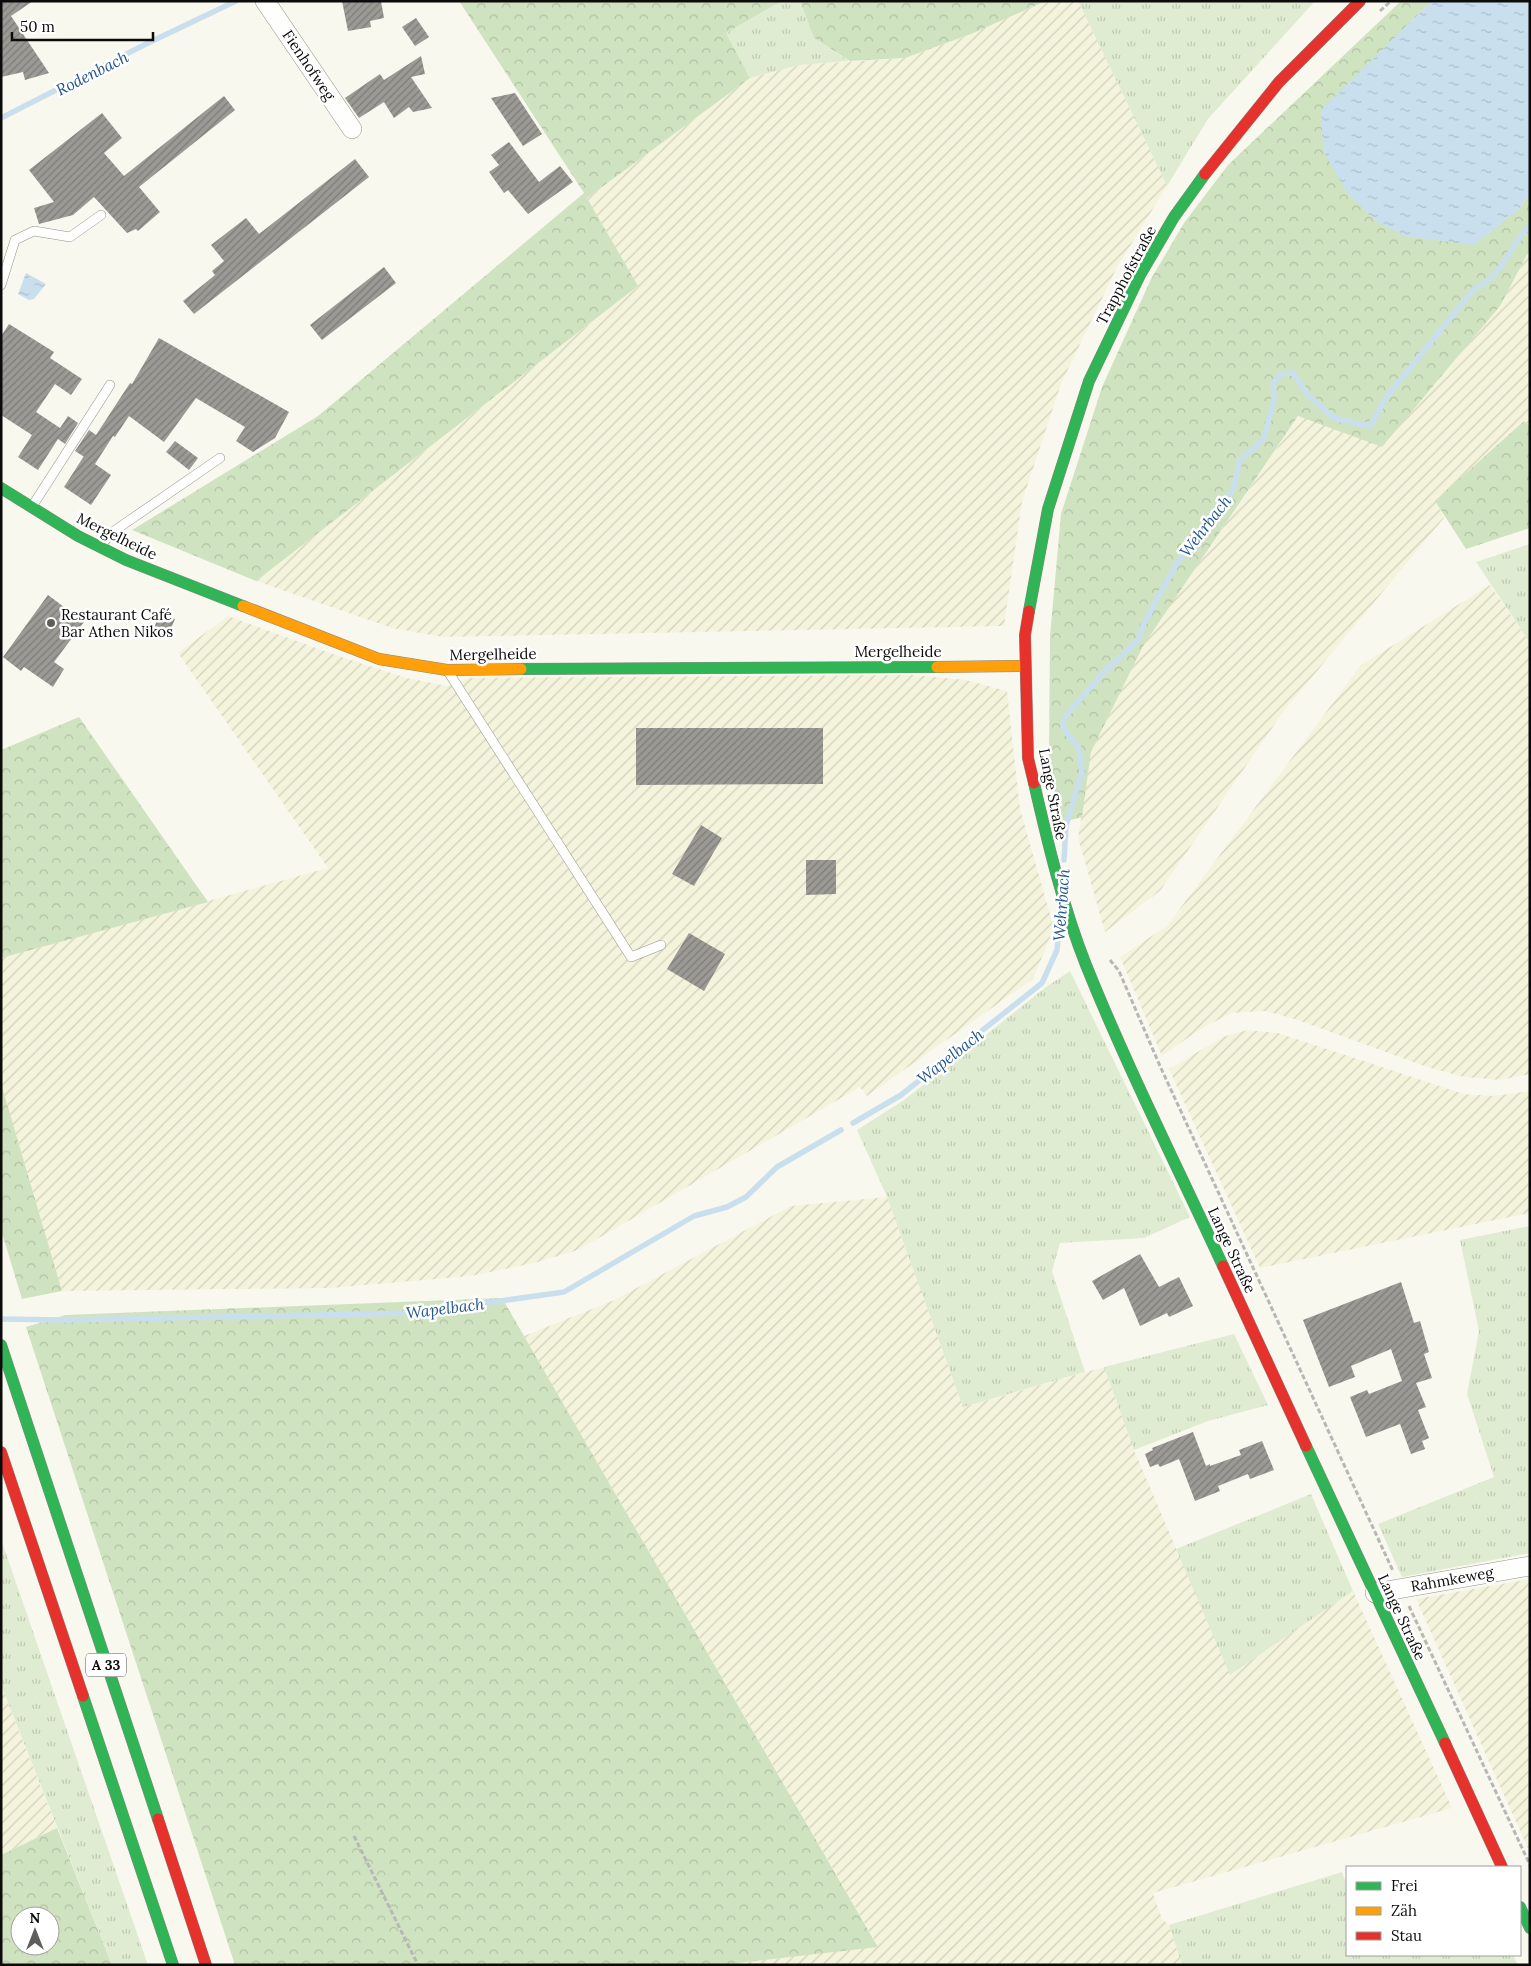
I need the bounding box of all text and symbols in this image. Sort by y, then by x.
scale bar [12,10,154,42]
text: 50 m [20,17,55,36]
street label: Fienhofweg [279,26,340,104]
water label: Rodenbach [53,46,131,100]
street label: Trapphofstraße [1092,222,1160,328]
water label: Wehrbach [1175,491,1235,561]
street label: Mergelheide [74,508,160,564]
place label: Restaurant Café Bar Athen Nikos [61,605,173,641]
marker: Restaurant Café Bar Athen Nikos [45,617,57,629]
street label: Mergelheide [854,642,942,661]
street label: Mergelheide [449,644,537,664]
street label: Lange Straße [1035,747,1071,841]
water label: Wehrbach [1048,868,1074,942]
water label: Wapelbach [913,1024,987,1088]
street label: Lange Straße [1204,1204,1260,1296]
water label: Wapelbach [405,1293,485,1323]
street label: Rahmkeweg [1409,1562,1496,1596]
street label: Lange Straße [1374,1571,1430,1663]
road number: A 33 [86,1654,126,1676]
legend [1346,1866,1521,1956]
text: Frei [1391,1876,1418,1895]
text: Zäh [1391,1901,1417,1920]
north arrow [10,1906,60,1956]
text: N [30,1909,41,1927]
text: Stau [1391,1926,1422,1945]

